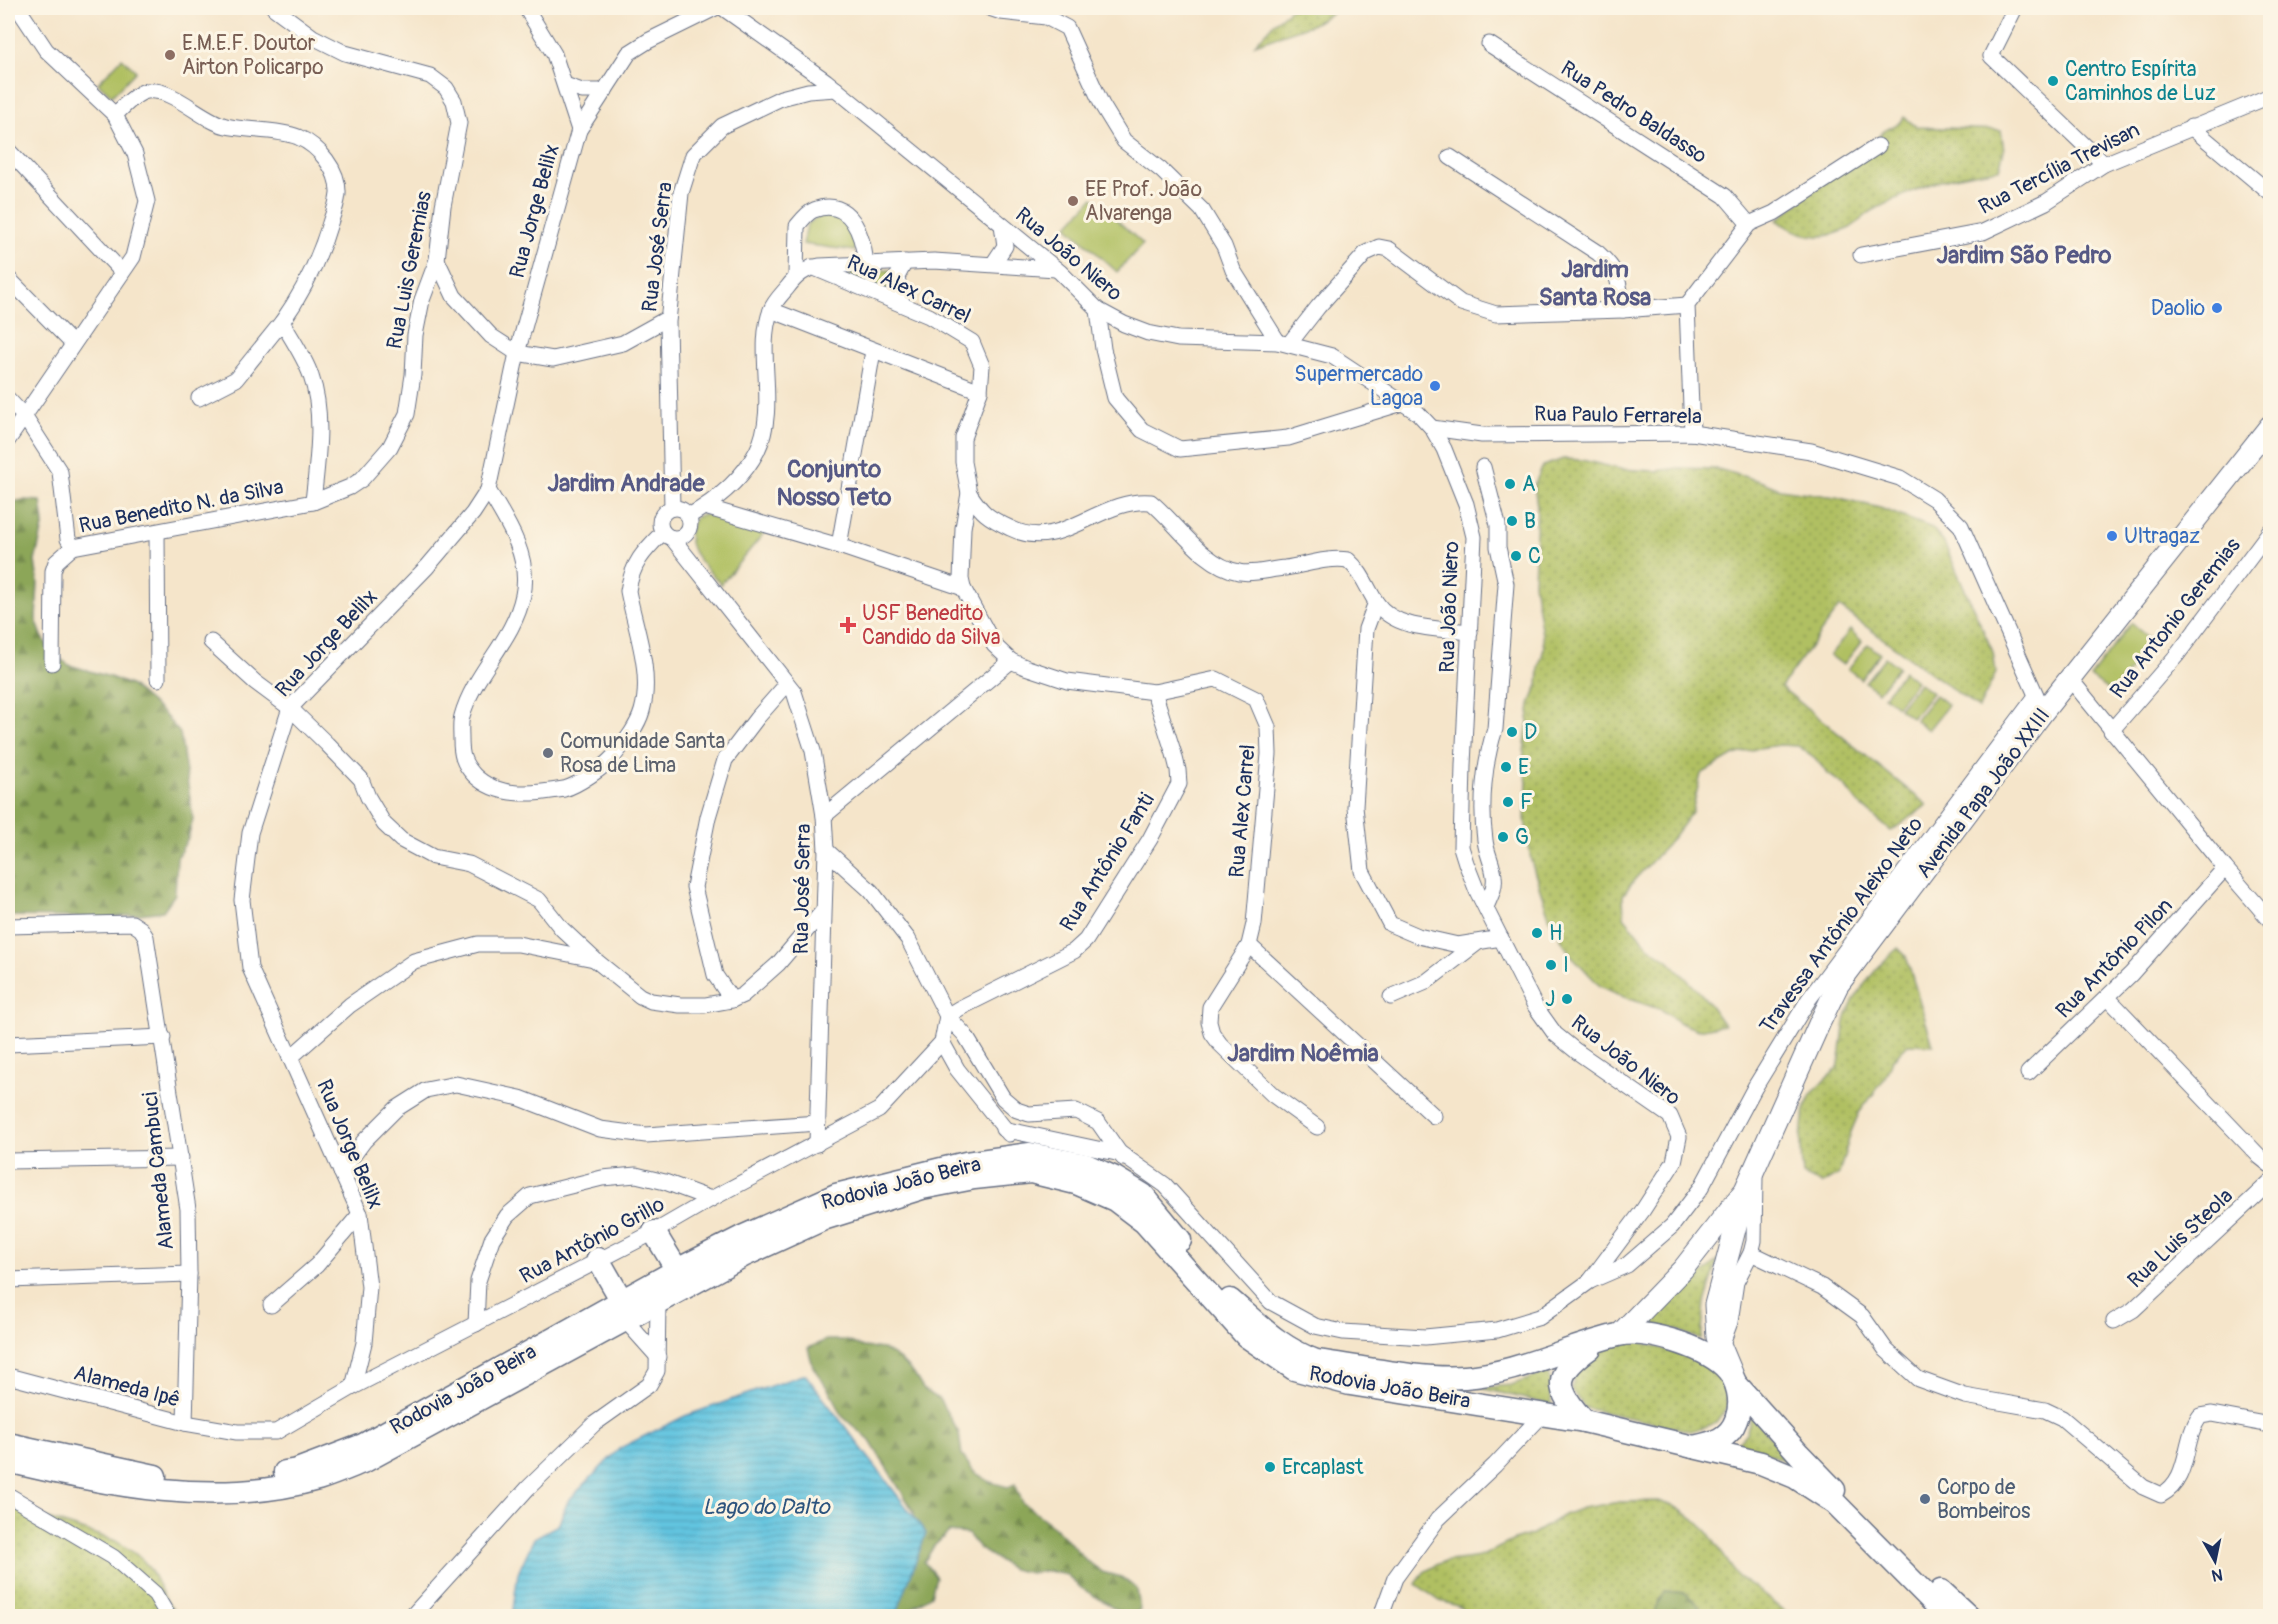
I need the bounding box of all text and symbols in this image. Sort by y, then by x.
place label: E.M.E.F. Doutor Airton Policarpo [182,30,324,81]
marker: E.M.E.F. Doutor Airton Policarpo [163,48,177,62]
street label: Rua Pedro Baldasso [1556,55,1712,170]
place label: Centro Espírita Caminhos de Luz [2065,56,2216,107]
marker: Centro Espírita Caminhos de Luz [2046,74,2060,88]
street label: Rua Tercília Trevisan [1974,116,2144,221]
street label: Rua Jorge Belilx [504,141,565,281]
place label: EE Prof. João Alvarenga [1085,176,1202,227]
street label: Rua José Serra [636,180,679,314]
street label: Rua Luis Geremias [381,188,438,351]
marker: EE Prof. João Alvarenga [1066,194,1080,208]
street label: Rua João Niero [1010,202,1128,307]
district label: Jardim São Pedro [1936,241,2112,270]
street label: Rua Alex Carrel [842,249,975,330]
district label: Jardim Santa Rosa [1539,255,1651,312]
place label: Daolio [2151,295,2205,322]
marker: Daolio [2210,301,2224,315]
place label: Supermercado Lagoa [1294,361,1423,412]
marker: Supermercado Lagoa [1428,379,1442,393]
street label: Rua Paulo Ferrarela [1534,401,1702,430]
district label: Conjunto Nosso Teto [777,455,892,512]
district label: Jardim Andrade [547,469,706,498]
place label: A [1522,471,1536,498]
street label: Rua Benedito N. da Silva [77,473,286,540]
marker: A [1503,477,1517,491]
place label: B [1524,508,1536,535]
marker: B [1505,514,1519,528]
place label: Ultragaz [2124,523,2200,550]
marker: Ultragaz [2105,529,2119,543]
street label: Rua Antonio Geremias [2104,532,2247,704]
street label: Rua João Niero [1434,541,1465,673]
place label: C [1528,543,1541,570]
marker: C [1509,549,1523,563]
street label: Rua Jorge Belilx [269,584,383,703]
place label: USF Benedito Candido da Silva [862,600,1001,651]
marker: USF Benedito Candido da Silva [839,616,857,634]
street label: Avenida Papa João XXIII [1911,703,2056,884]
place label: D [1524,719,1537,746]
marker: D [1505,725,1519,739]
place label: Comunidade Santa Rosa de Lima [560,728,725,779]
street label: Rua Alex Carrel [1223,743,1262,879]
marker: Comunidade Santa Rosa de Lima [541,746,555,760]
place label: E [1518,754,1529,781]
marker: E [1499,760,1513,774]
street label: Rua Antônio Fanti [1054,788,1161,936]
place label: F [1520,789,1533,816]
marker: F [1501,795,1515,809]
street label: Travessa Antônio Aleixo Neto [1754,812,1929,1039]
street label: Rua José Serra [788,823,817,955]
place label: G [1515,824,1529,851]
marker: G [1496,830,1510,844]
street label: Rua Antônio Pilon [2050,892,2179,1024]
place label: H [1549,920,1562,947]
marker: H [1530,926,1544,940]
place label: I [1563,952,1569,979]
marker: I [1544,958,1558,972]
place label: J [1545,986,1555,1013]
marker: J [1560,992,1574,1006]
street label: Rua João Niero [1565,1009,1686,1112]
district label: Jardim Noêmia [1227,1039,1379,1068]
street label: Rua Jorge Belilx [310,1075,389,1213]
street label: Alameda Cambuci [137,1090,180,1251]
street label: Rodovia João Beira [819,1151,984,1216]
street label: Rua Luis Steola [2122,1183,2239,1294]
street label: Rua Antônio Grillo [515,1191,669,1290]
street label: Rodovia João Beira [385,1338,541,1441]
street label: Alameda Ipê [71,1359,183,1414]
street label: Rodovia João Beira [1307,1360,1473,1415]
place label: Ercaplast [1282,1454,1364,1481]
marker: Ercaplast [1263,1460,1277,1474]
place label: Corpo de Bombeiros [1937,1474,2031,1525]
marker: Corpo de Bombeiros [1918,1492,1932,1506]
water label: Lago do Dalto [702,1493,832,1521]
north arrow [2185,1531,2245,1591]
text: N [2210,1564,2224,1586]

